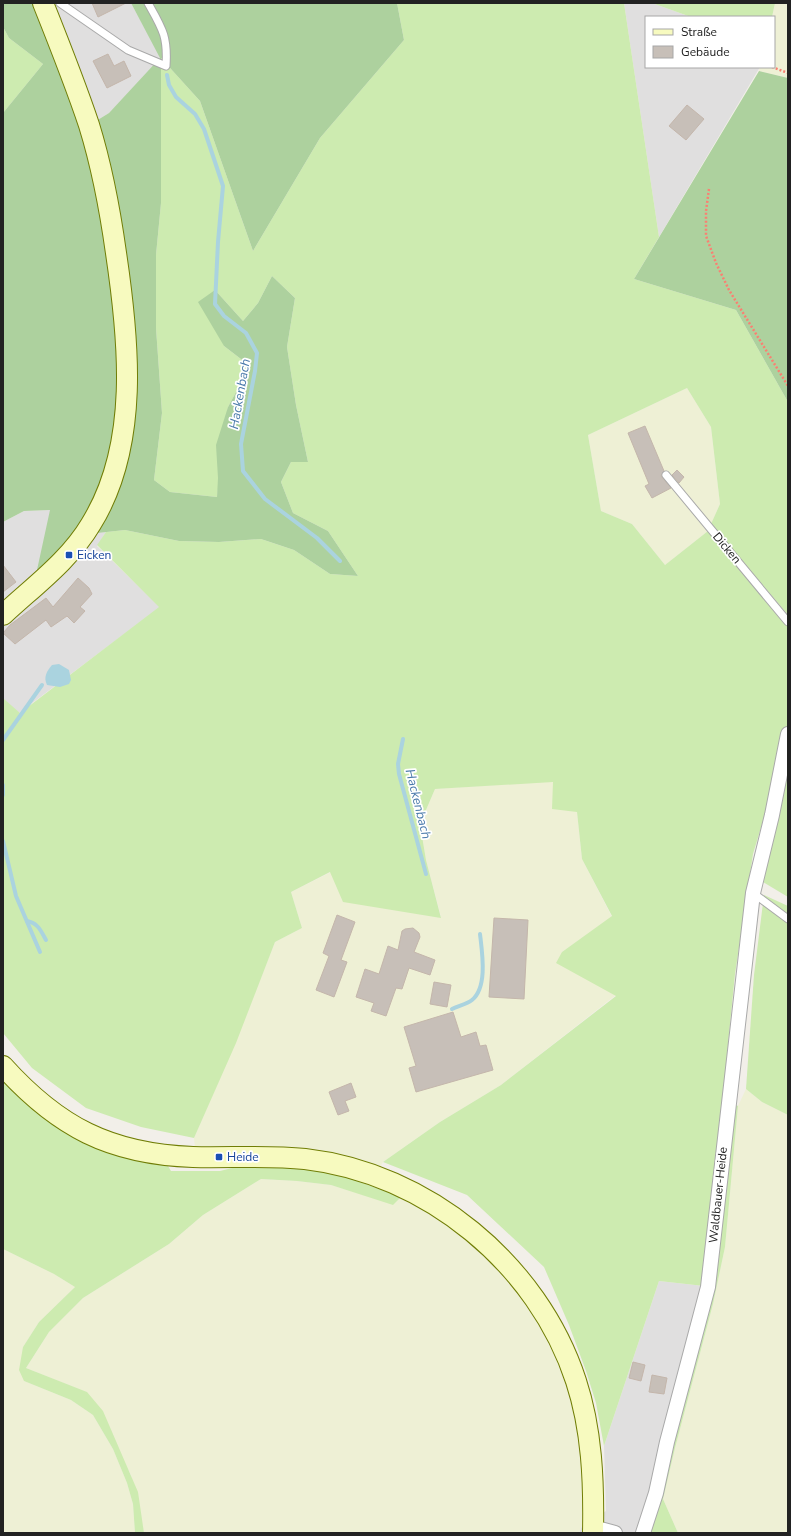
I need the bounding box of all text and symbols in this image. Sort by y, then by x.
legend [645,16,775,68]
text: Straße [681,24,717,40]
text: Gebäude [681,44,730,60]
water label: Hackenbach [225,357,255,431]
street label: Dicken [709,529,745,567]
place label: Eicken [77,547,111,563]
marker: Eicken [64,550,74,560]
water label: Hackenbach [401,767,435,841]
street label: Waldbauer-Heide [705,1146,731,1244]
place label: Heide [227,1149,259,1165]
marker: Heide [214,1152,224,1162]

